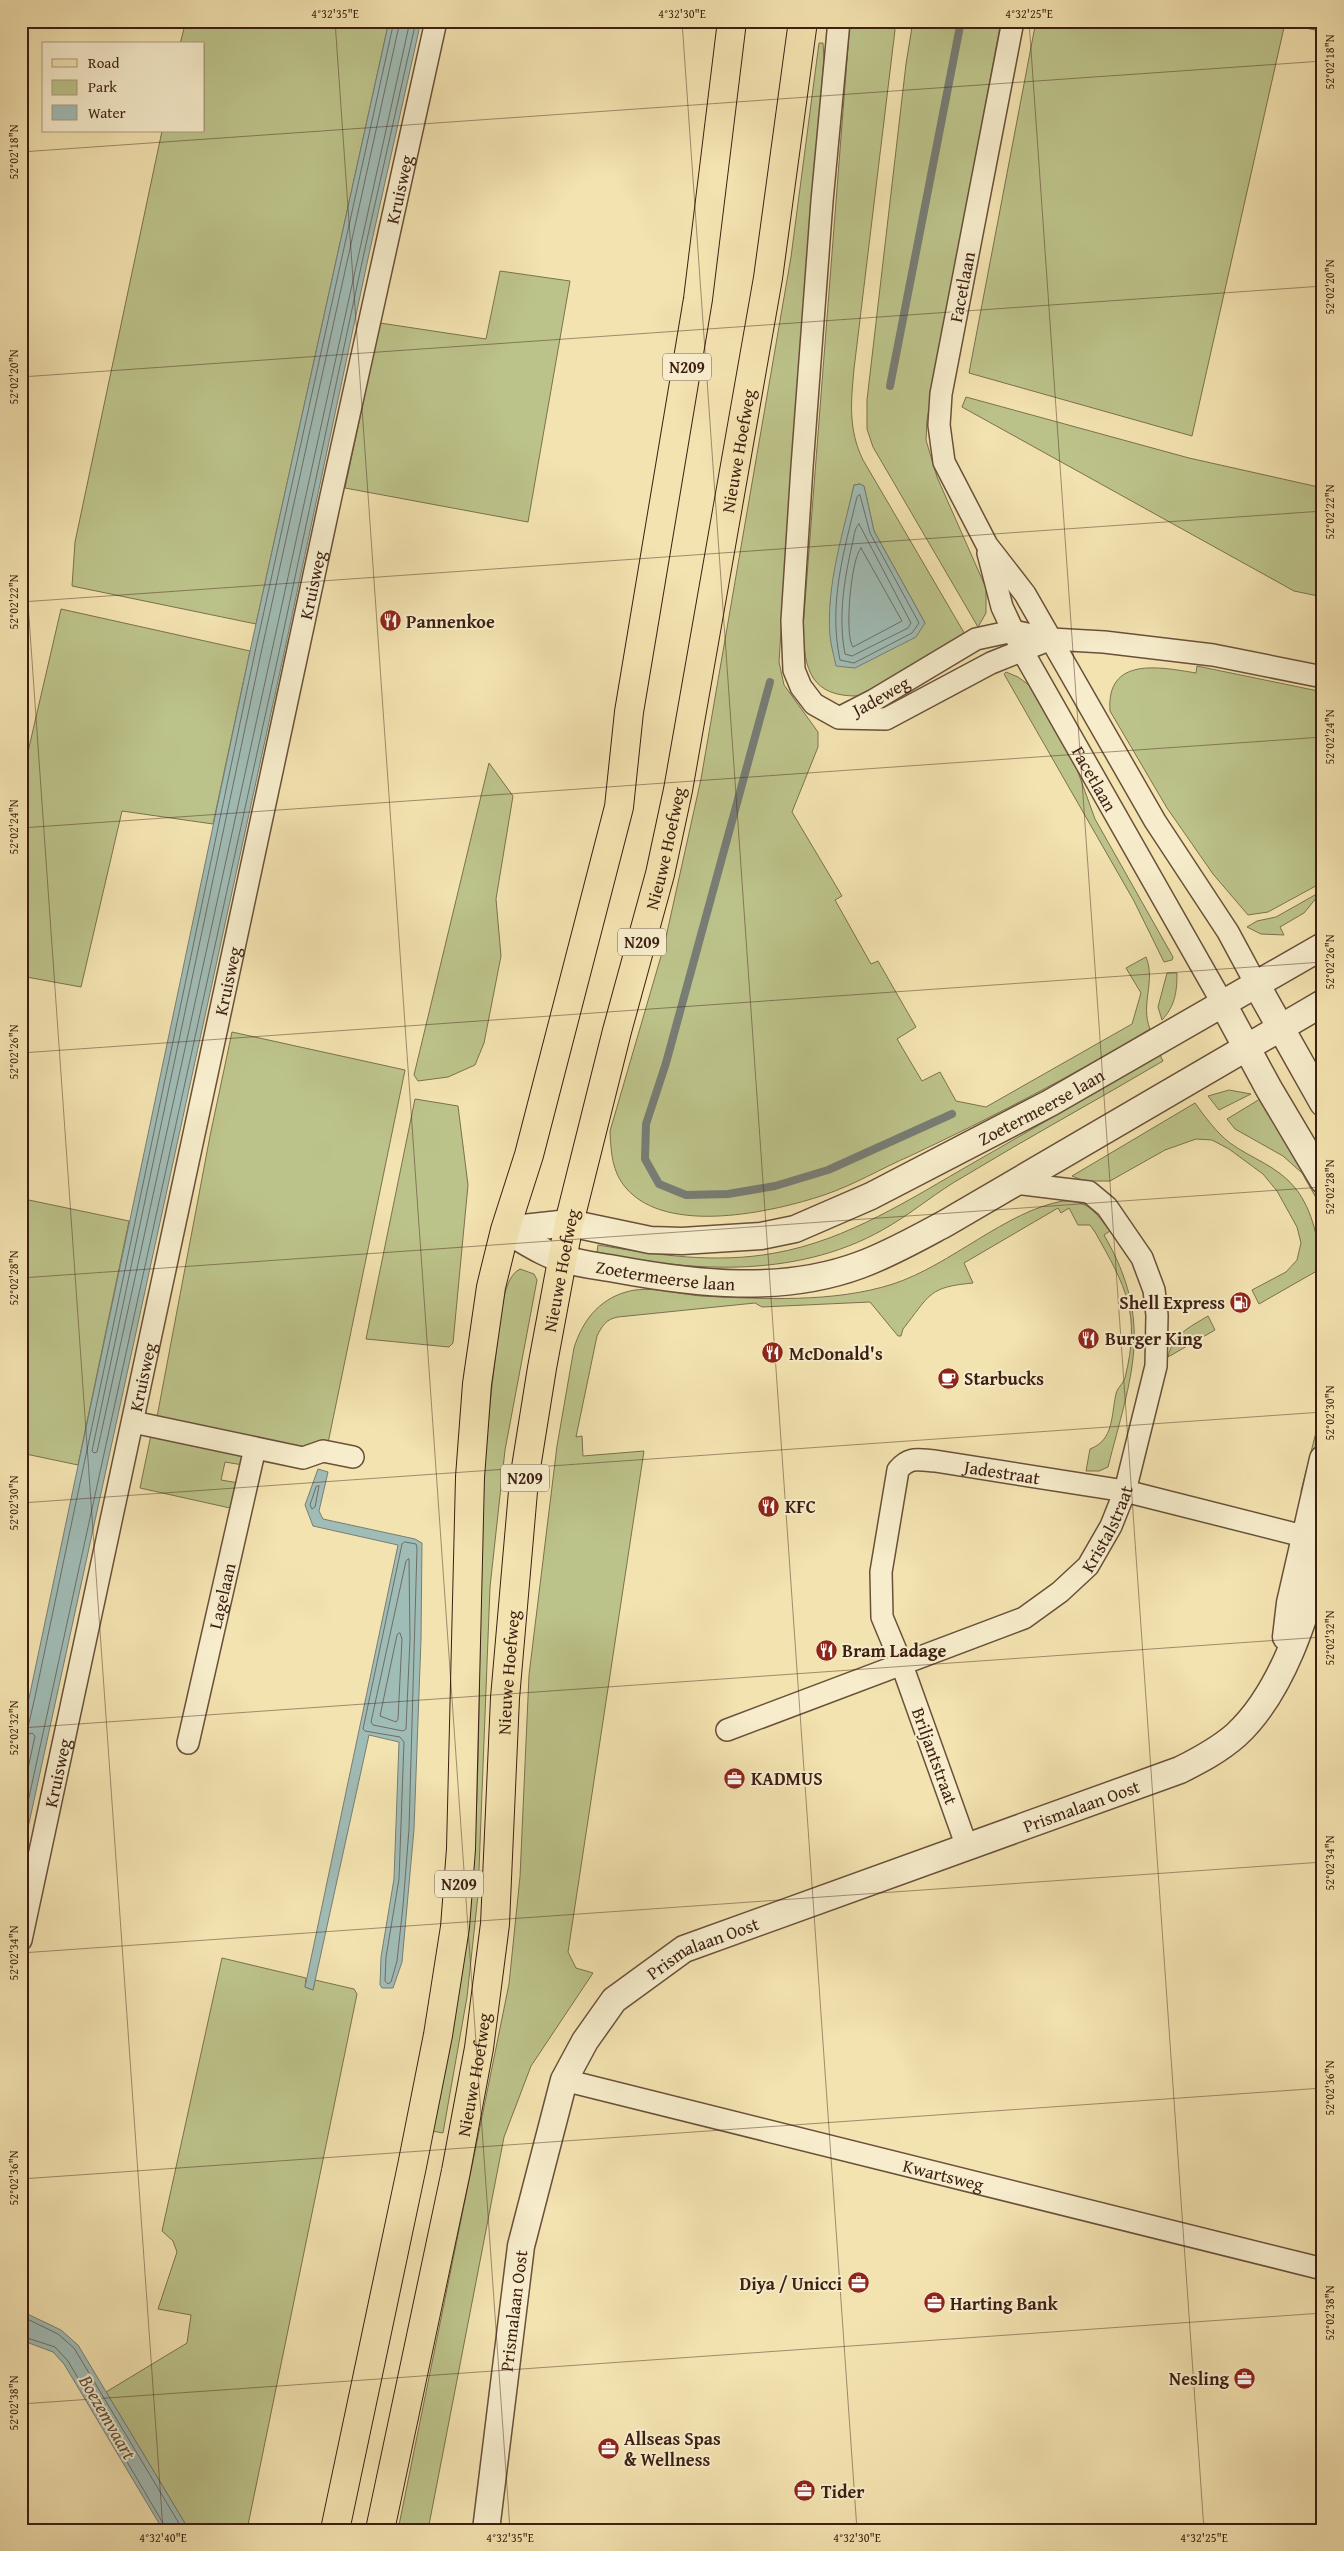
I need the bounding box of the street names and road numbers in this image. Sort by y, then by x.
street label: Kruisweg [378,152,420,226]
street label: Facetlaan [942,249,982,325]
road number: N209 [663,354,711,381]
street label: Nieuwe Hoefweg [713,387,762,515]
street label: Kruisweg [291,548,332,622]
street label: Jadeweg [845,668,914,724]
street label: Facetlaan [1065,741,1124,816]
street label: Nieuwe Hoefweg [637,784,692,913]
road number: N209 [618,929,666,956]
street label: Kruisweg [206,944,247,1018]
street label: Zoetermeerse laan [973,1061,1109,1152]
street label: Nieuwe Hoefweg [535,1206,586,1334]
street label: Zoetermeerse laan [594,1253,736,1297]
street label: Kruisweg [121,1340,162,1414]
street label: Jadestraat [960,1452,1043,1491]
road number: N209 [501,1465,549,1492]
street label: Kristalstraat [1074,1482,1140,1577]
street label: Lagelaan [201,1560,242,1631]
street label: Nieuwe Hoefweg [490,1609,526,1735]
street label: Briljantstraat [905,1704,965,1809]
street label: Kruisweg [36,1736,77,1810]
street label: Prismalaan Oost [1019,1772,1144,1839]
road number: N209 [435,1870,483,1898]
street label: Prismalaan Oost [641,1909,763,1986]
street label: Nieuwe Hoefweg [449,2011,497,2139]
street label: Kwartsweg [900,2151,987,2198]
street label: Prismalaan Oost [492,2248,534,2373]

